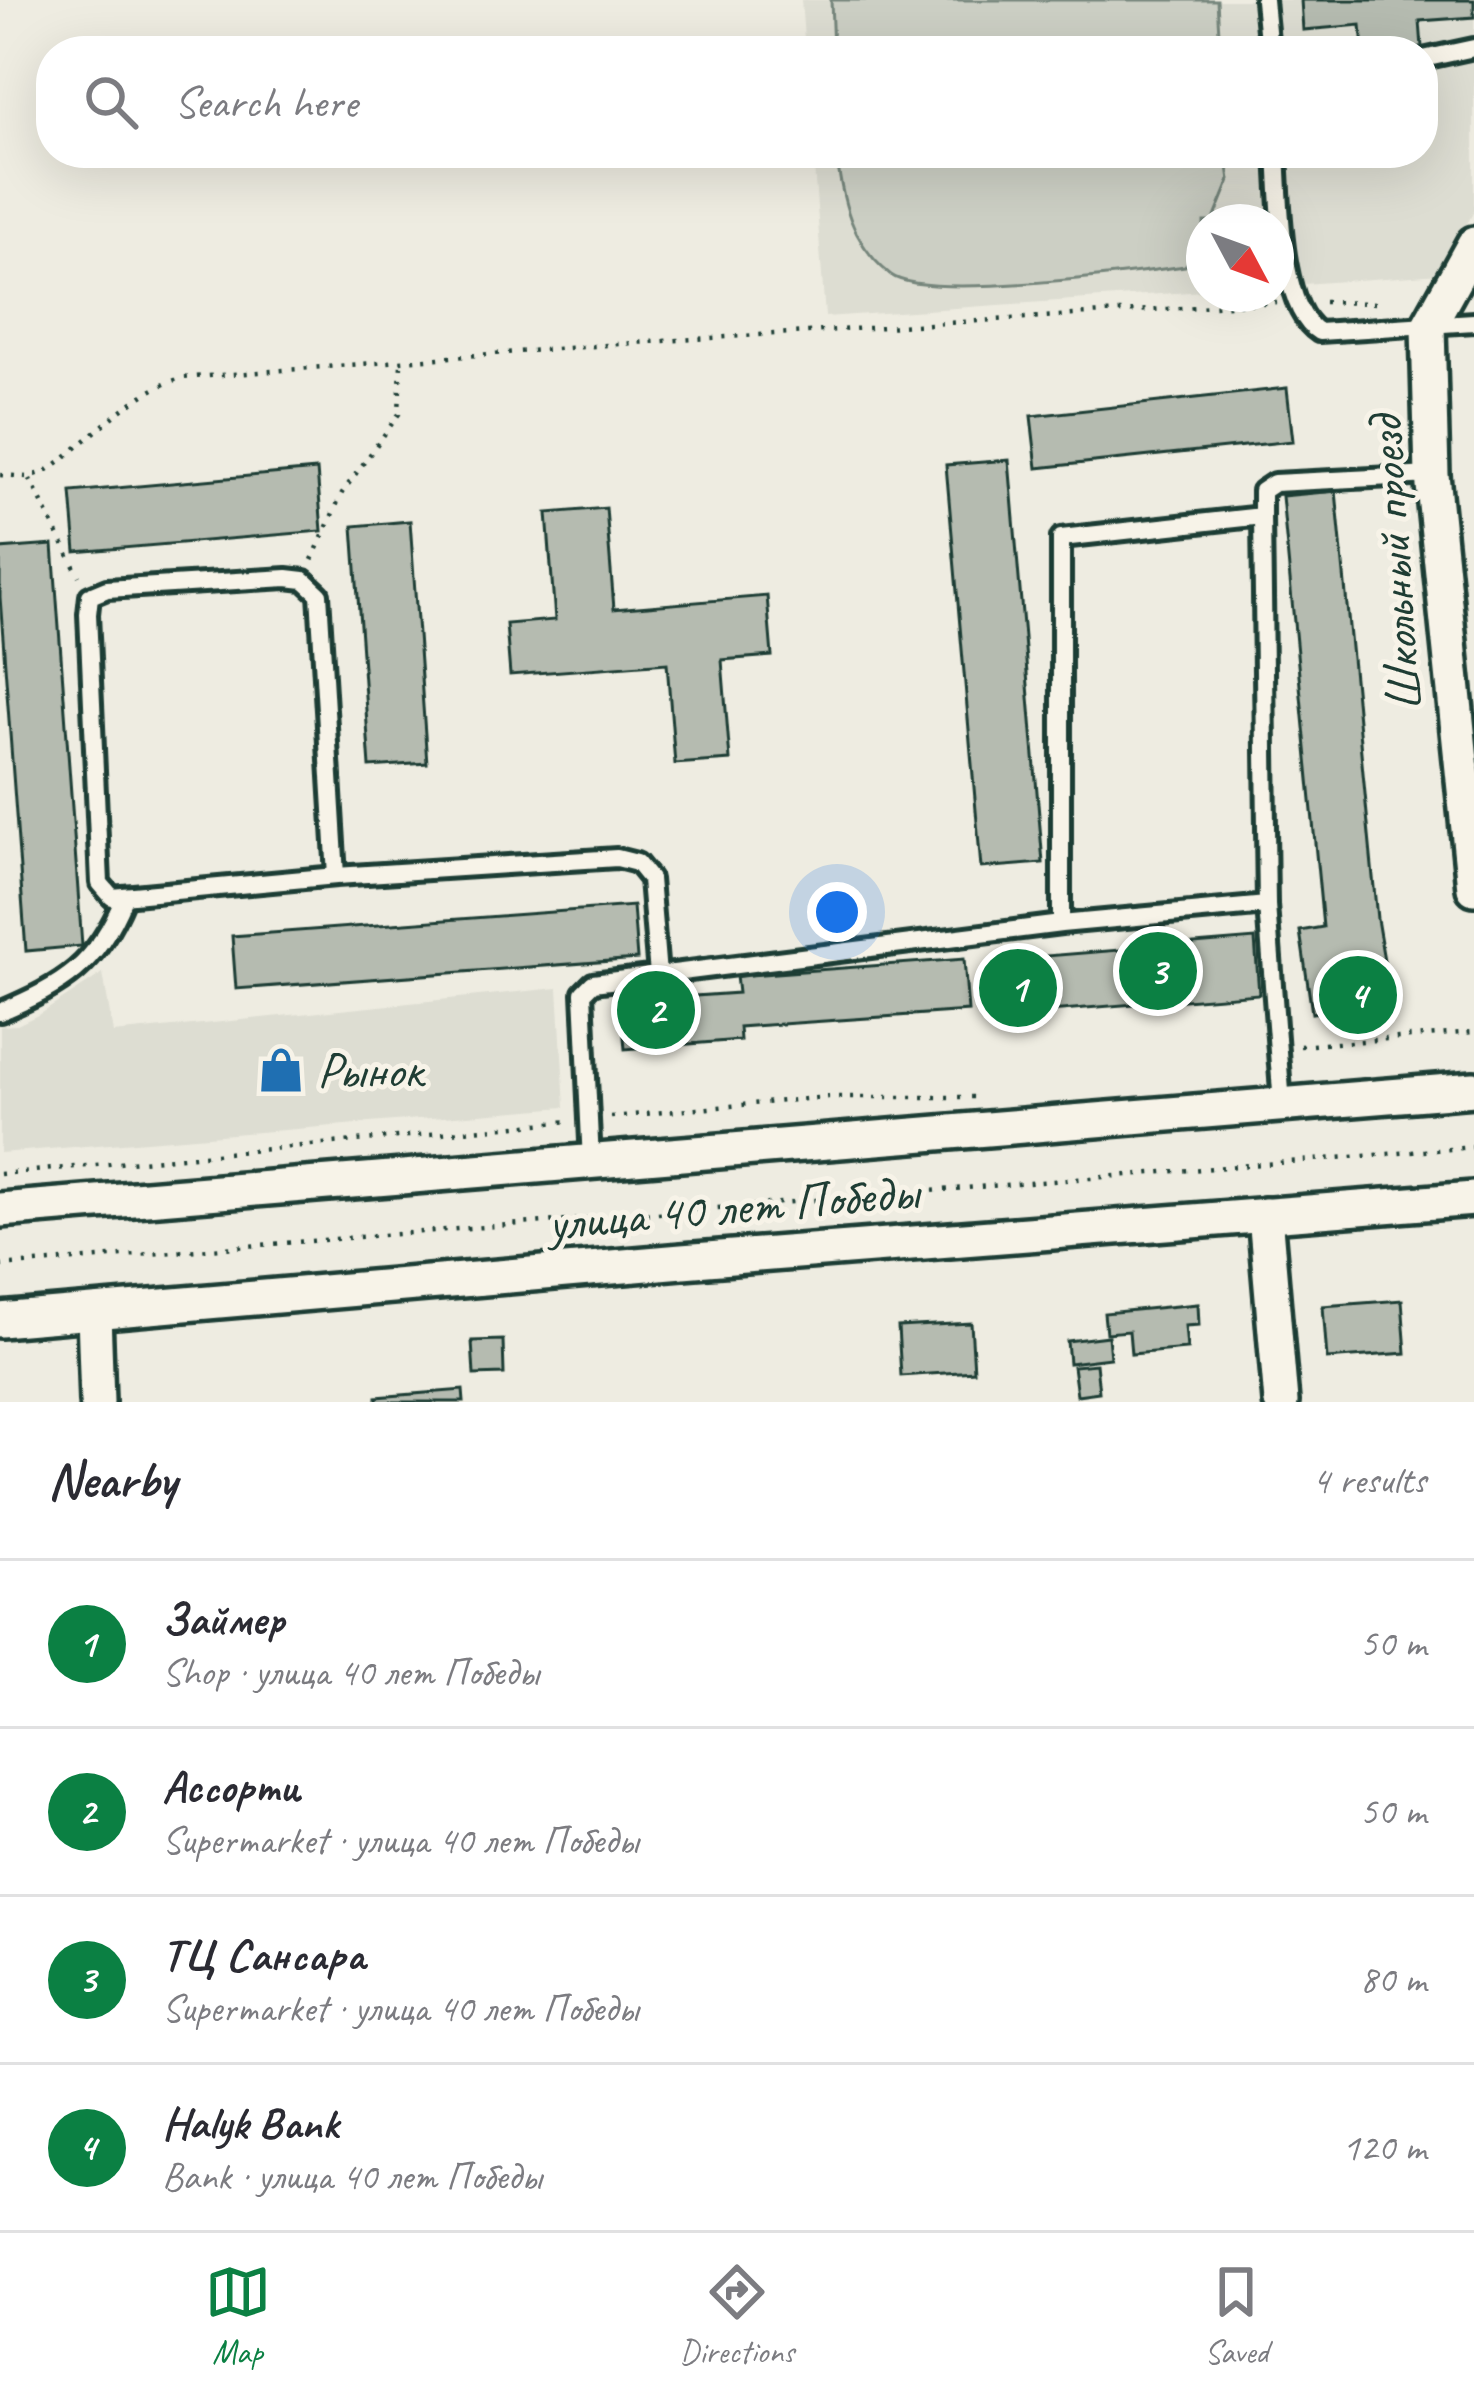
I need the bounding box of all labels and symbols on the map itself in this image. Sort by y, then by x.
north arrow [1186,204,1294,312]
street label: Школьный проезд [1351,410,1436,714]
your location [807,882,867,942]
pin: 3 [1119,926,1197,1016]
pin: 1 [979,943,1057,1033]
pin: 4 [1319,950,1397,1040]
pin: 2 [617,965,695,1055]
place label: Рынок [317,1038,426,1102]
shop icon: Рынок [256,1045,306,1095]
street label: улица 40 лет Победы [542,1159,925,1255]

